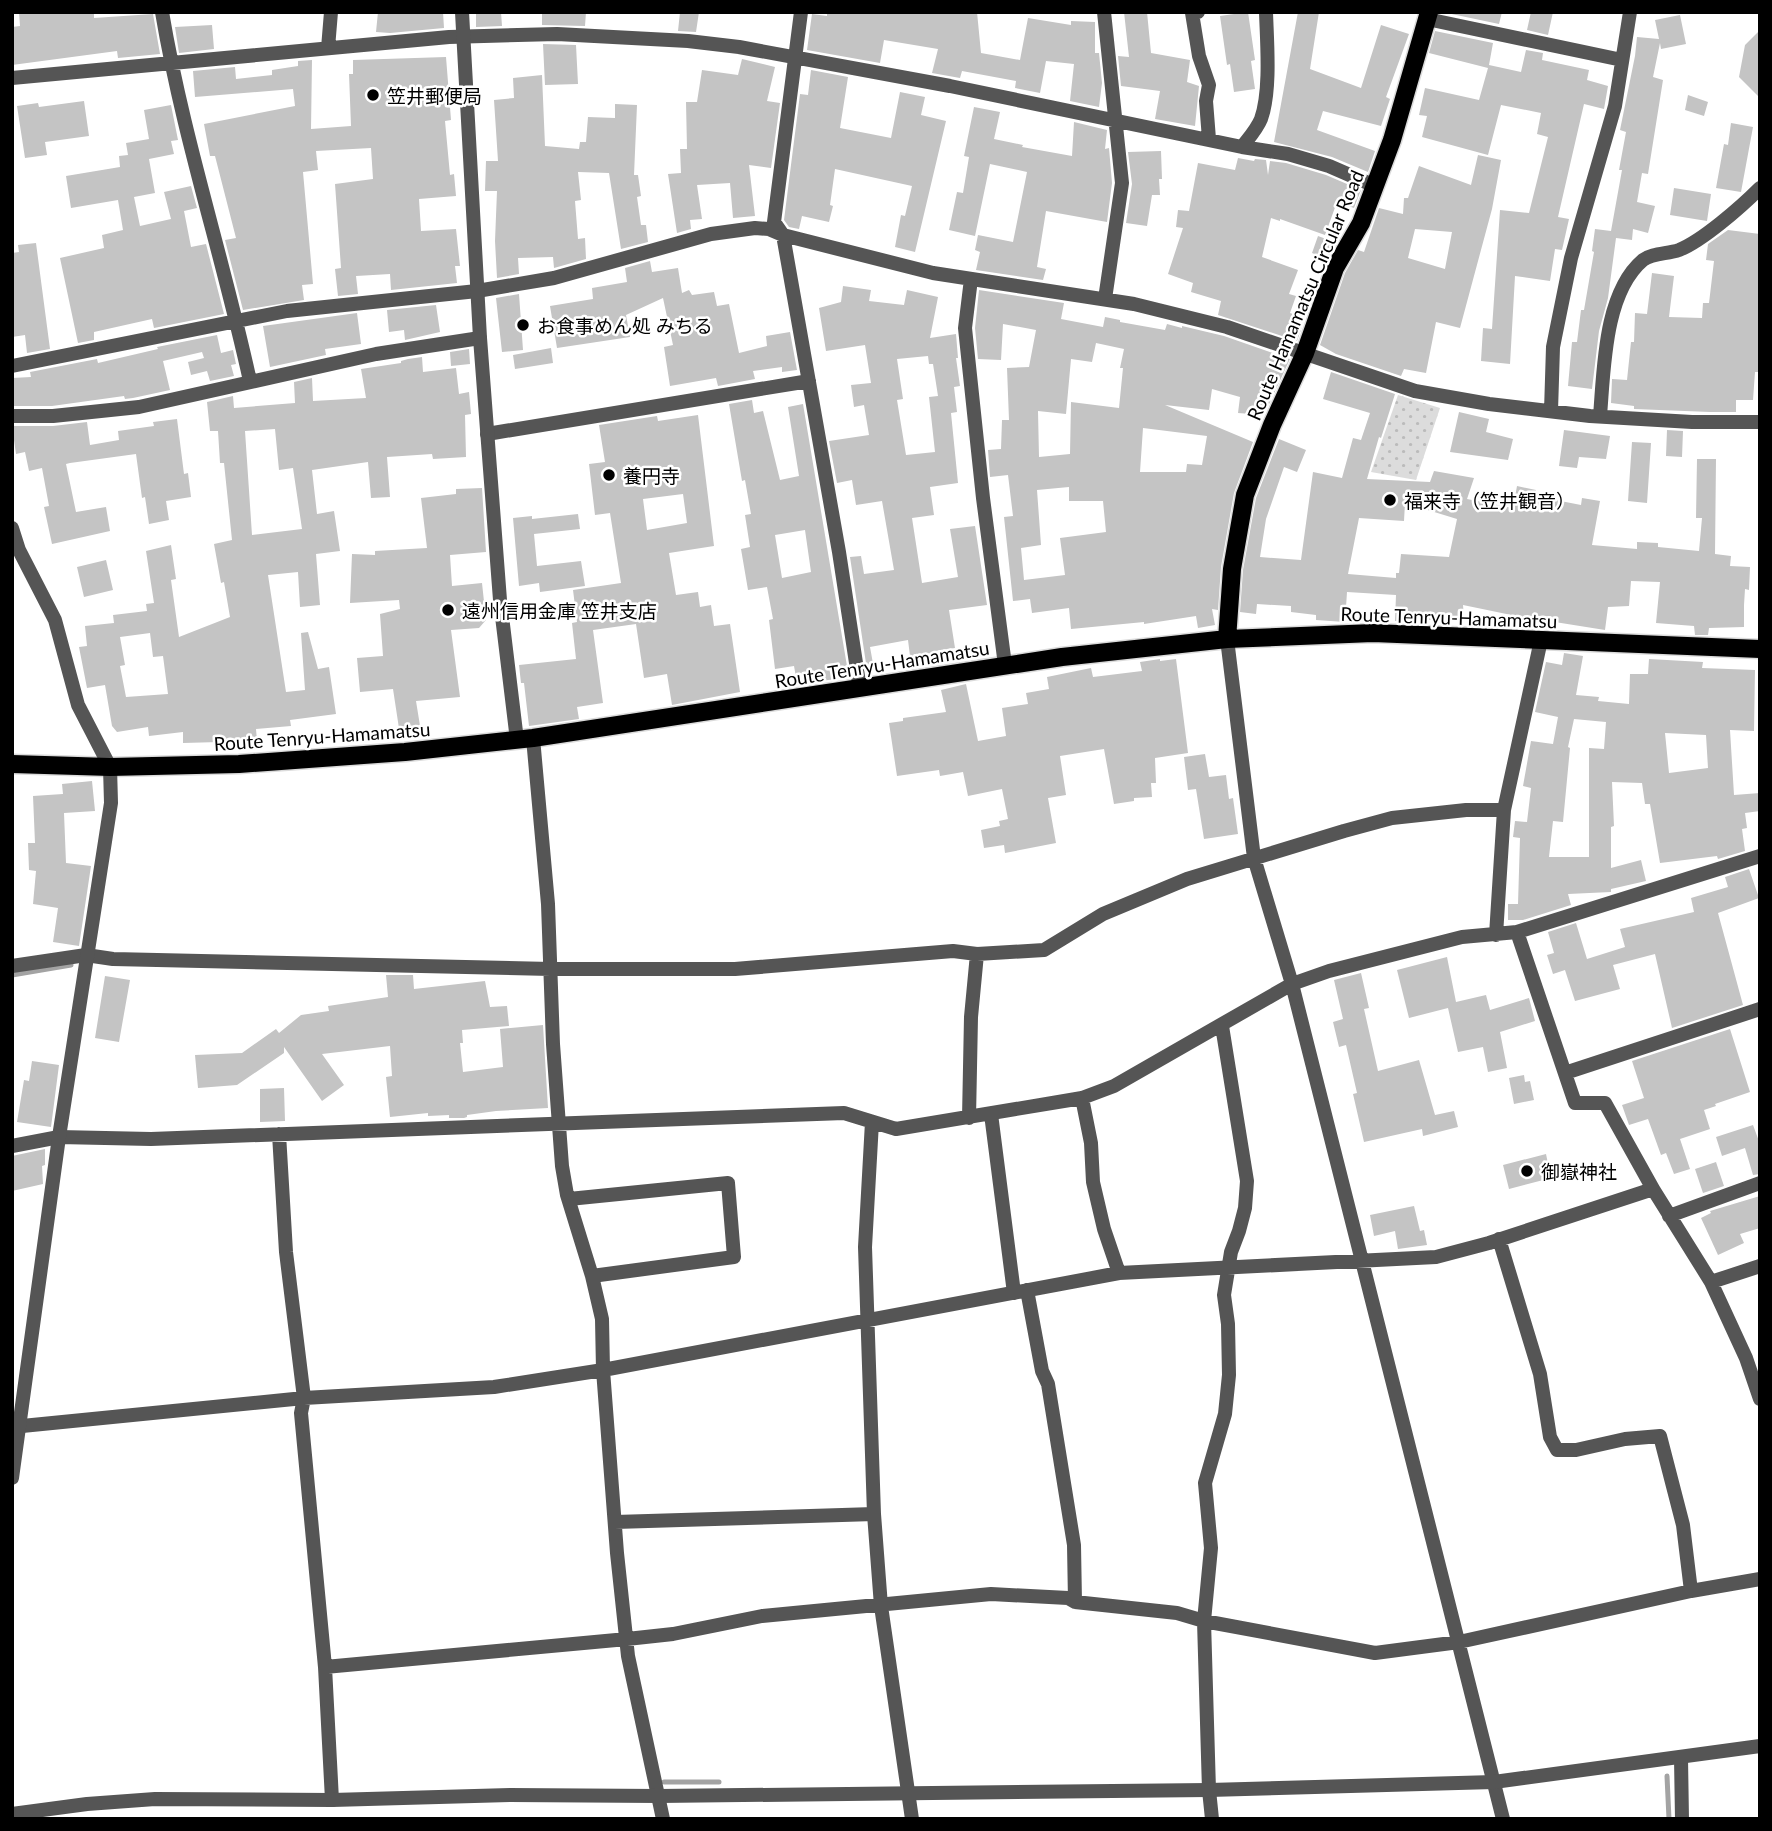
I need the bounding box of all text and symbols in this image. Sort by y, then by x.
place label: 笠井郵便局 [387,84,482,107]
marker: 笠井郵便局 [365,87,381,103]
street label: Route Hamamatsu Circular Road [1242,167,1368,423]
place label: お食事めん処 みちる [537,314,713,337]
marker: お食事めん処 みちる [515,317,531,333]
place label: 養円寺 [623,464,680,487]
marker: 養円寺 [601,467,617,483]
place label: 福来寺（笠井観音） [1404,489,1575,512]
marker: 福来寺（笠井観音） [1382,492,1398,508]
place label: 遠州信用金庫 笠井支店 [462,599,657,622]
marker: 遠州信用金庫 笠井支店 [440,602,456,618]
street label: Route Tenryu-Hamamatsu [1340,602,1558,632]
street label: Route Tenryu-Hamamatsu [773,636,991,692]
street label: Route Tenryu-Hamamatsu [213,717,431,755]
place label: 御嶽神社 [1541,1160,1617,1183]
marker: 御嶽神社 [1519,1163,1535,1179]

